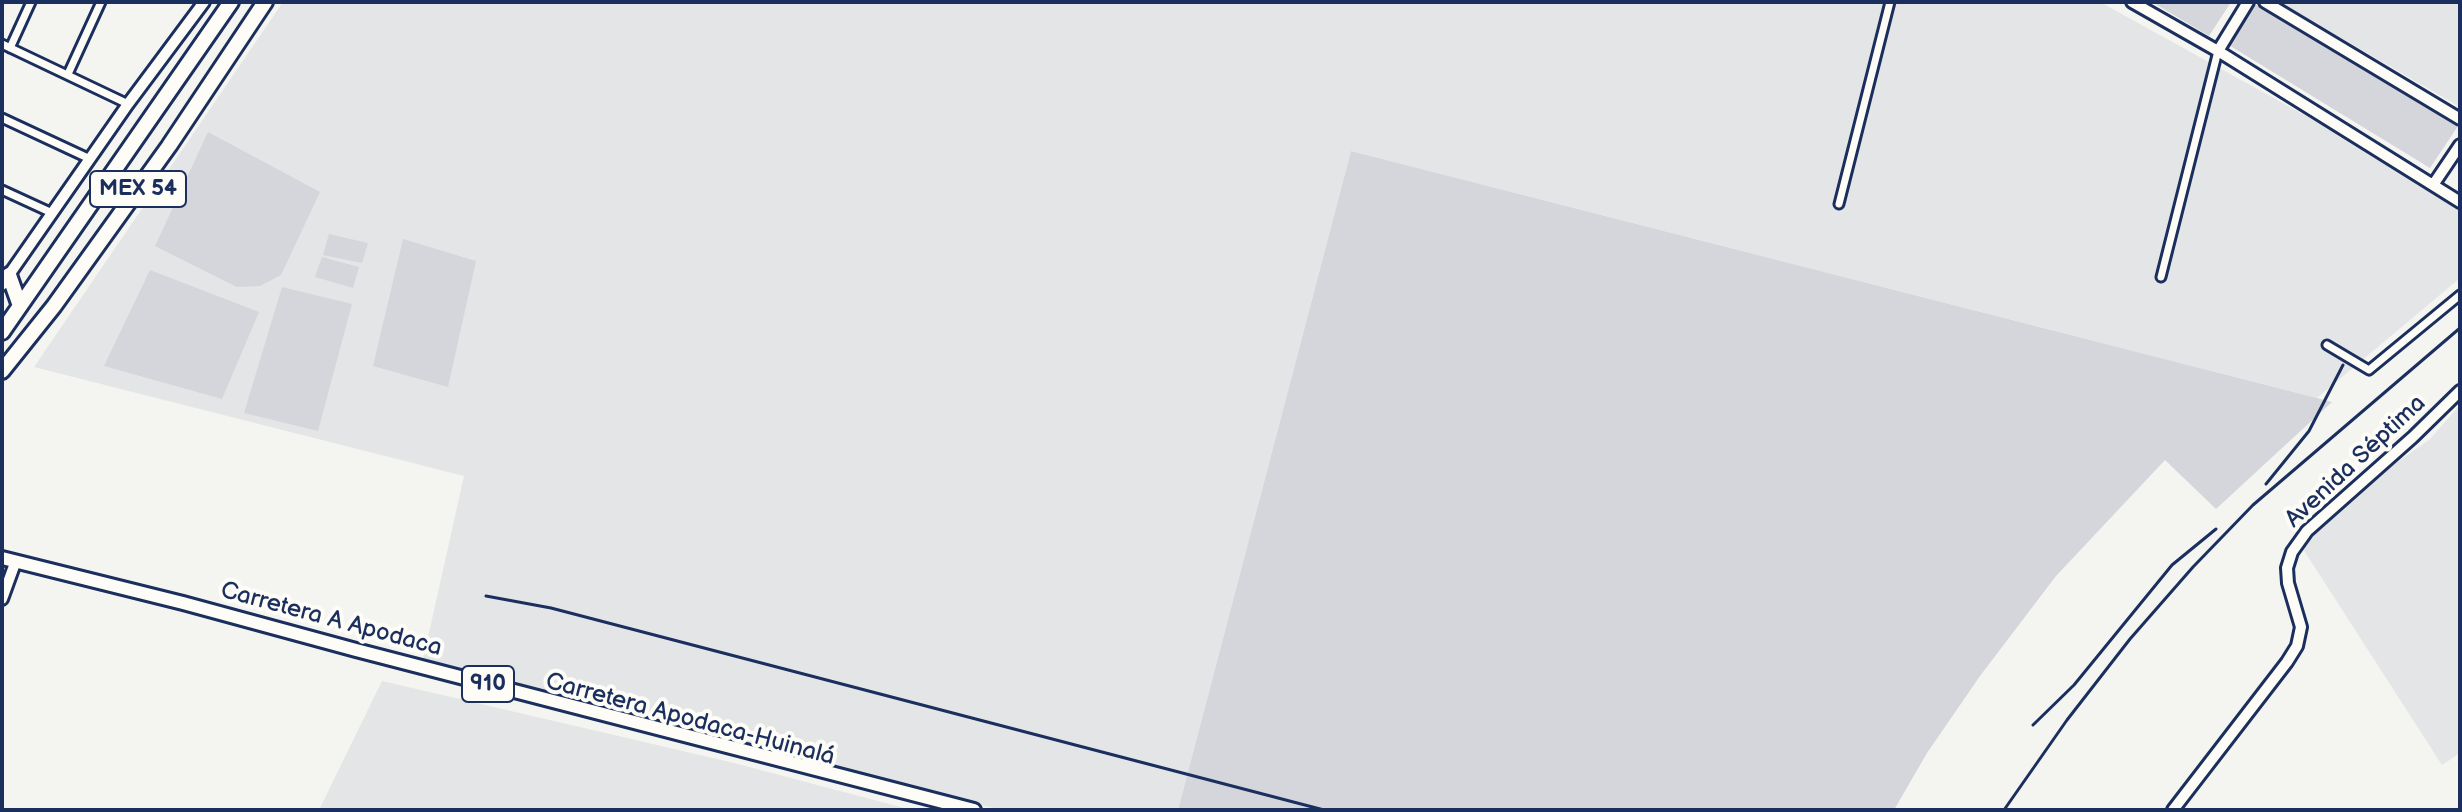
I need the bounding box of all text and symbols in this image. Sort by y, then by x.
road number: MEX 54 [90,171,186,207]
street label: Avenida Séptima [2280,390,2432,534]
street label: Carretera A Apodaca [217,577,445,663]
road number: 910 [462,666,514,702]
street label: Carretera Apodaca-Huinalá [542,668,838,772]

